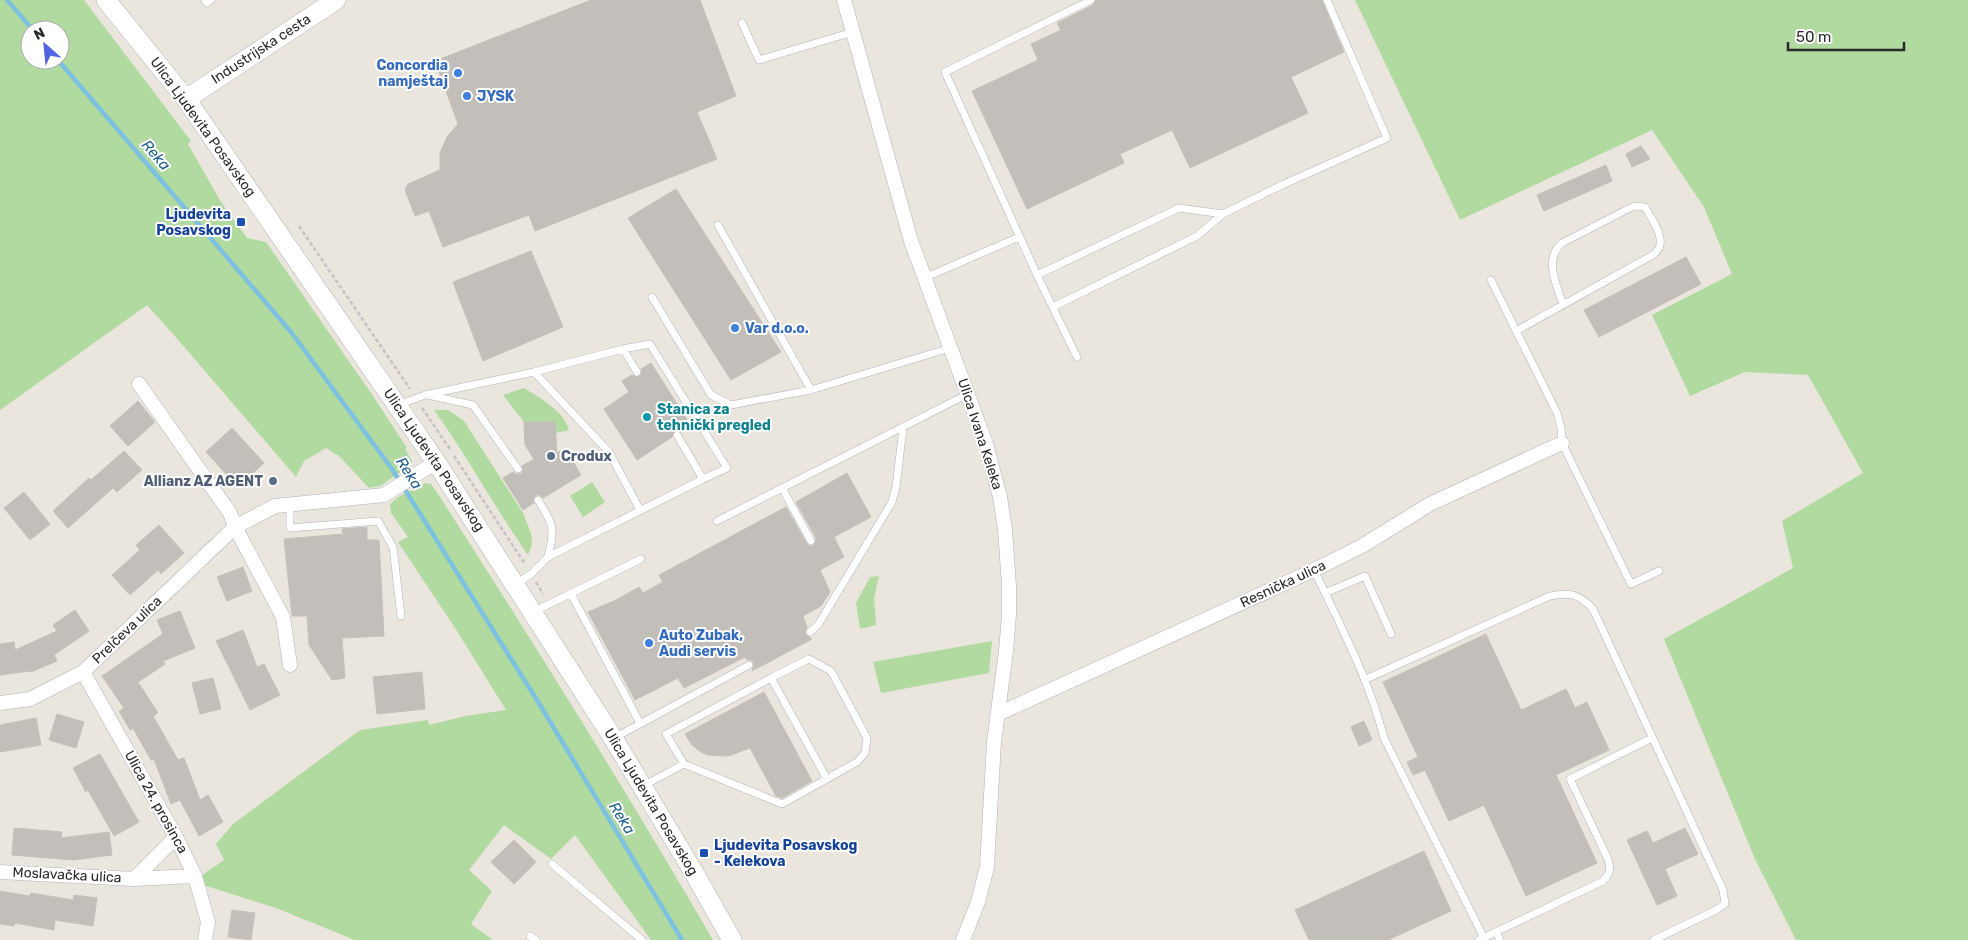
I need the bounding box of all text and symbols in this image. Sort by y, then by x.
street label: Industrijska cesta [208,10,314,88]
north arrow [20,20,70,70]
scale bar [1788,20,1904,52]
text: N [31,24,48,44]
text: 50 m [1796,28,1831,46]
street label: Ulica Ljudevita Posavskog [147,54,259,200]
place label: Concordia namještaj [376,57,448,90]
marker: Concordia namještaj [452,67,464,79]
place label: JYSK [477,88,515,105]
marker: JYSK [461,90,473,102]
water label: Reka [138,136,174,174]
place label: Ljudevita Posavskog [156,206,231,239]
marker: Ljudevita Posavskog [235,216,247,228]
place label: Var d.o.o. [745,320,809,337]
marker: Var d.o.o. [729,322,741,334]
street label: Ulica Ivana Keleka [954,376,1006,492]
street label: Ulica Ljudevita Posavskog [380,385,488,535]
place label: Stanica za tehnički pregled [657,401,771,434]
marker: Stanica za tehnički pregled [641,411,653,423]
place label: Crodux [561,448,612,465]
marker: Crodux [545,450,557,462]
water label: Reka [392,454,426,493]
place label: Allianz AZ AGENT [144,473,263,490]
marker: Allianz AZ AGENT [267,475,279,487]
street label: Resnička ulica [1237,557,1329,611]
street label: Prelčeva ulica [89,593,165,667]
place label: Auto Zubak, Audi servis [659,627,743,660]
marker: Auto Zubak, Audi servis [643,637,655,649]
street label: Ulica Ljudevita Posavskog [600,725,702,879]
street label: Ulica 24. prosinca [121,748,191,856]
water label: Reka [605,799,639,838]
place label: Ljudevita Posavskog - Kelekova [714,837,858,870]
marker: Ljudevita Posavskog - Kelekova [698,847,710,859]
street label: Moslavačka ulica [12,864,122,886]

